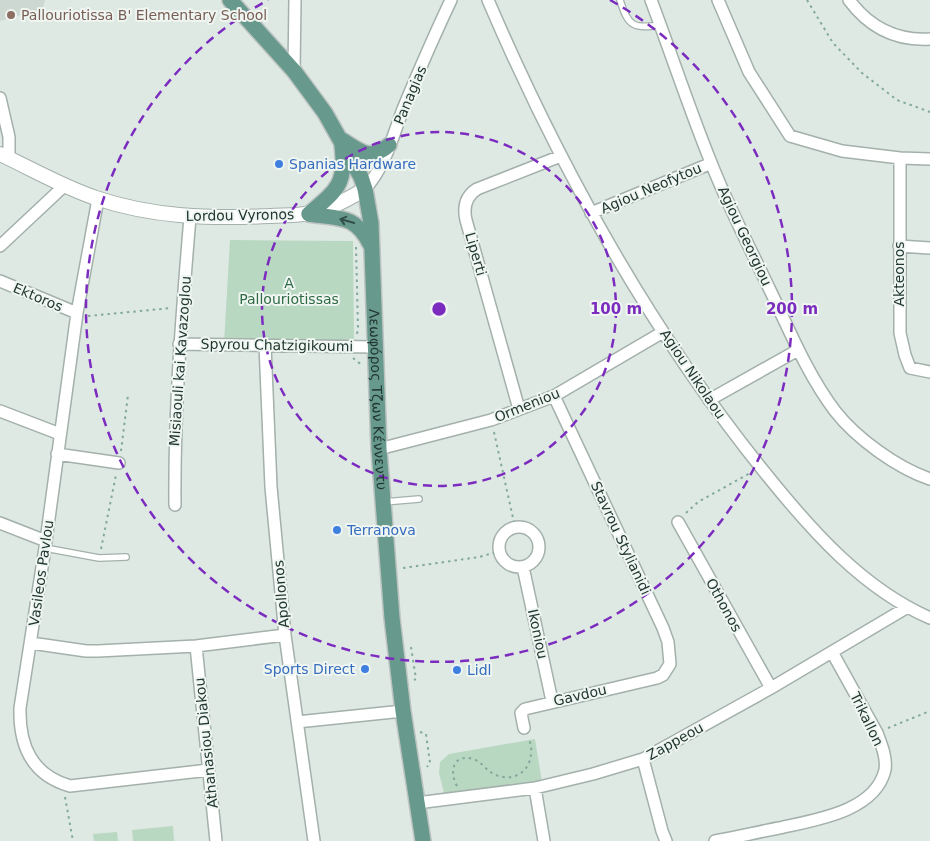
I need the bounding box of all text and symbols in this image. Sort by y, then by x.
place label: Pallouriotissa B' Elementary School [21,7,267,23]
marker: Pallouriotissa B' Elementary School [5,9,17,21]
street label: Panagias [390,63,430,127]
place label: Spanias Hardware [289,156,416,172]
marker: Spanias Hardware [273,158,285,170]
street label: Agiou Neofytou [598,160,704,216]
street label: Agiou Georgiou [715,184,775,288]
street label: Lordou Vyronos [186,206,294,224]
one-way arrow [339,216,355,225]
street label: Liperti [462,230,490,278]
street label: Akteonos [891,241,907,307]
street label: Misiaouli kai Kavazoglou [166,275,194,447]
park label: A Pallouriotissas [239,275,339,307]
street label: Ektoros [11,279,65,315]
centre of rings [430,300,448,318]
text: 100 m [590,300,642,318]
text: 200 m [766,300,818,318]
street label: Λεωφόρος Τζων Κέννεντυ [366,309,390,491]
street label: Agiou Nikolaou [657,326,729,422]
street label: Spyrou Chatzigikoumi [201,336,353,354]
street label: Ormeniou [492,385,562,425]
street label: Stavrou Stylianidi [588,479,654,597]
street label: Vasileos Pavlou [26,519,56,627]
place label: Terranova [346,522,416,538]
marker: Terranova [331,524,343,536]
street label: Apollonos [270,559,292,629]
street label: Othonos [703,575,745,635]
street label: Ikoniou [525,608,551,660]
place label: Sports Direct [264,661,356,677]
place label: Lidl [467,662,491,678]
marker: Sports Direct [359,663,371,675]
marker: Lidl [451,664,463,676]
street label: Athanasiou Diakou [191,677,221,809]
street label: Gavdou [552,681,608,709]
street label: Trikallon [847,689,887,748]
street label: Zappeou [644,719,706,763]

